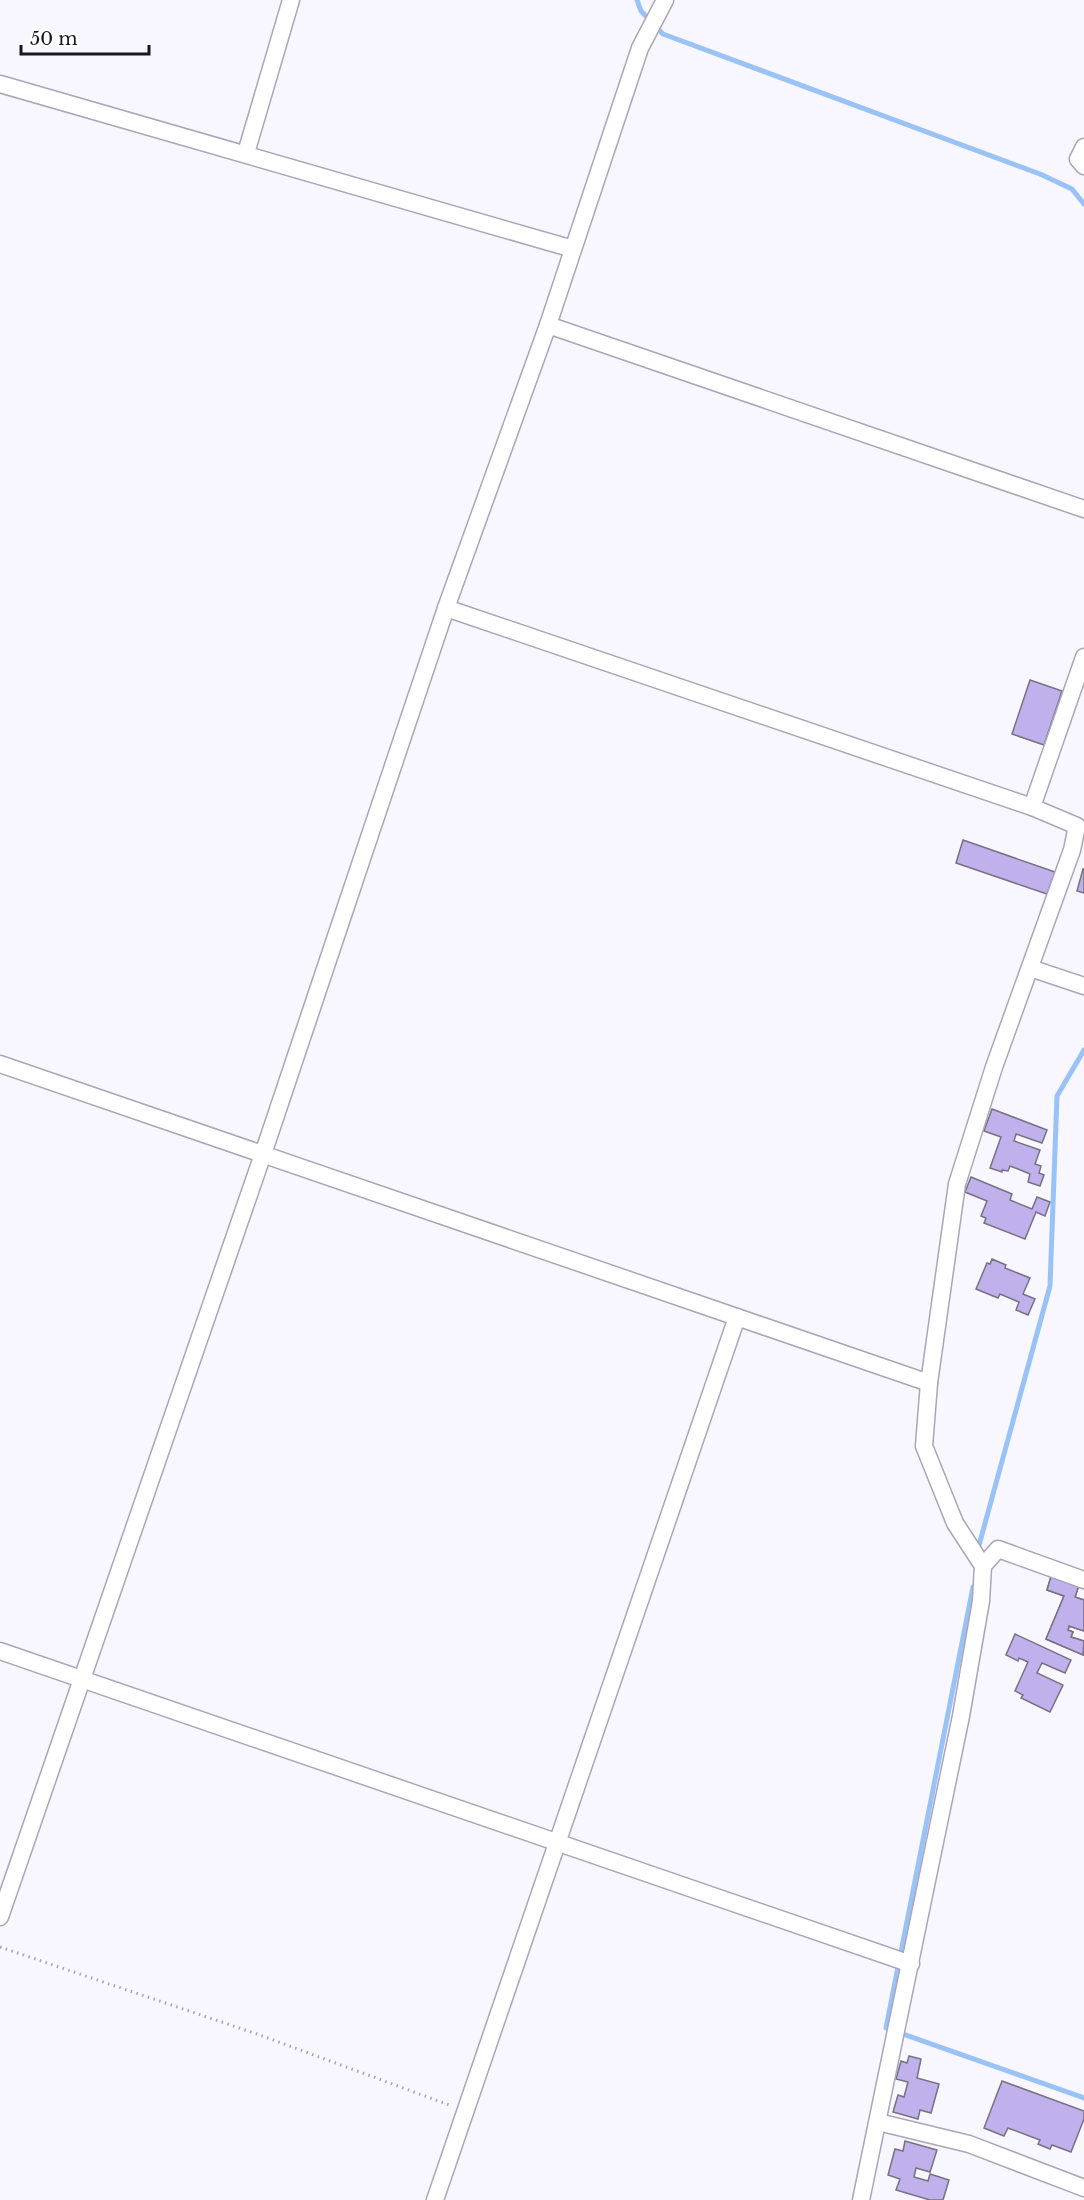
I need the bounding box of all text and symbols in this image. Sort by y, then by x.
scale bar [21,18,148,56]
text: 50 m [30,28,78,50]

